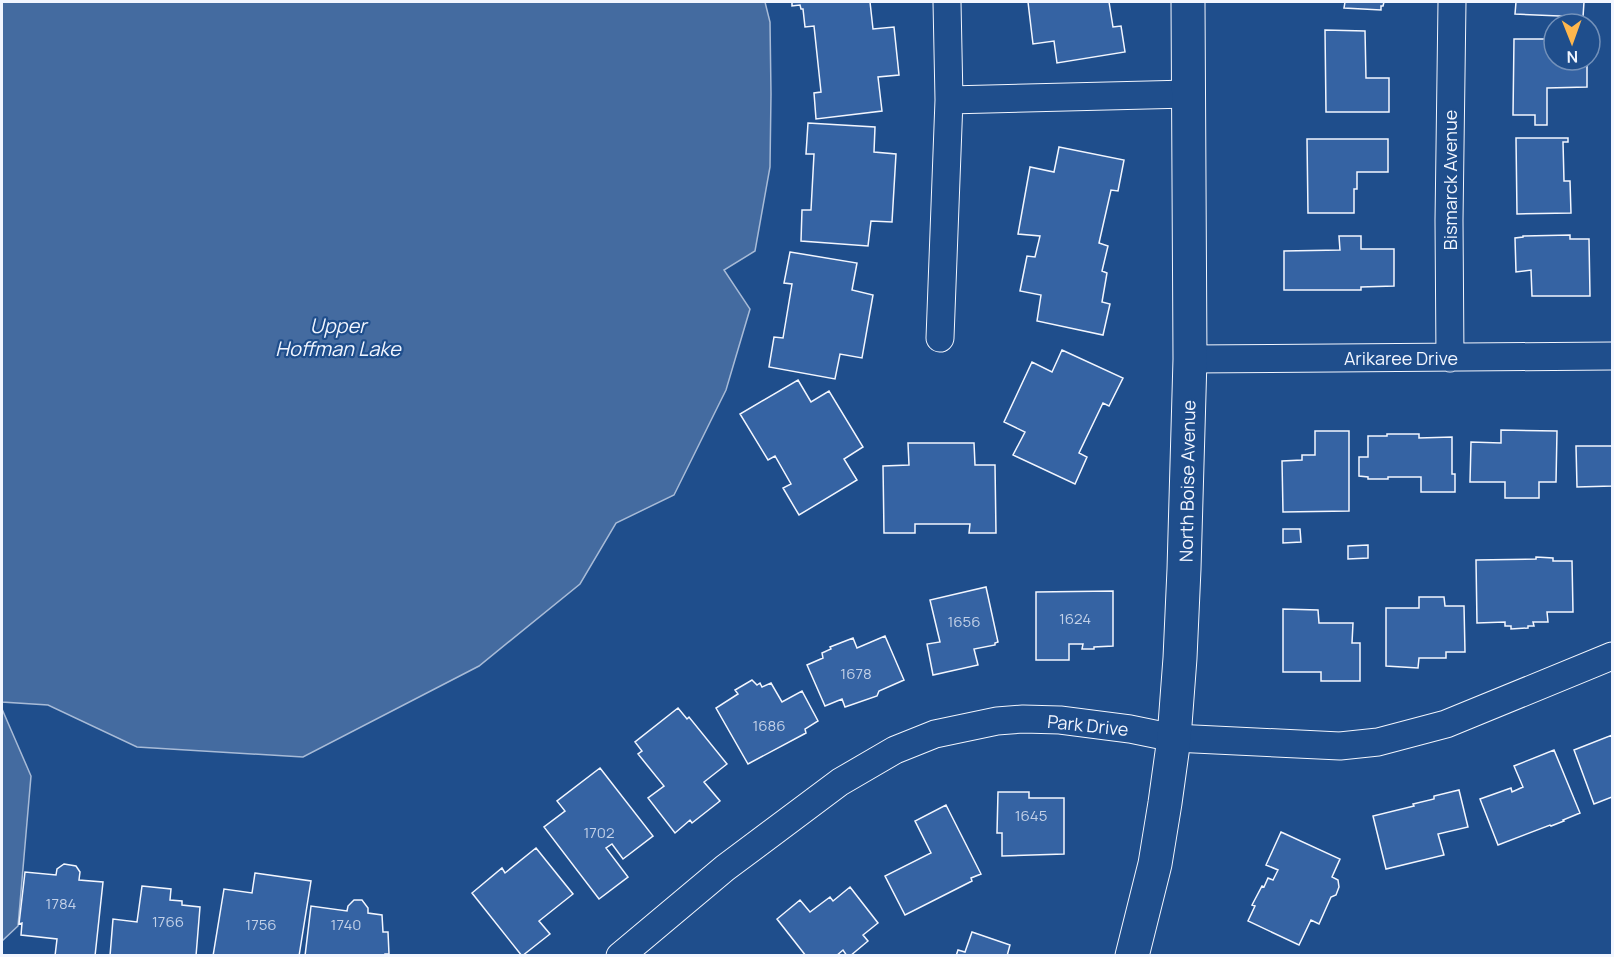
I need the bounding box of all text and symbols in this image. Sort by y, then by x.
north arrow [1542,12,1602,72]
text: N [1566,46,1578,68]
street label: Bismarck Avenue [1438,110,1462,250]
water label: Upper Hoffman Lake [275,312,402,362]
street label: Arikaree Drive [1344,346,1458,370]
street label: North Boise Avenue [1174,400,1200,562]
house number: 1624 [1059,608,1091,629]
house number: 1656 [947,611,981,632]
house number: 1678 [840,663,872,684]
street label: Park Drive [1046,709,1130,741]
house number: 1686 [752,715,786,736]
house number: 1645 [1015,805,1047,826]
house number: 1702 [583,822,615,843]
house number: 1784 [46,893,77,914]
house number: 1766 [152,911,184,932]
house number: 1756 [245,914,277,935]
house number: 1740 [331,914,361,935]

